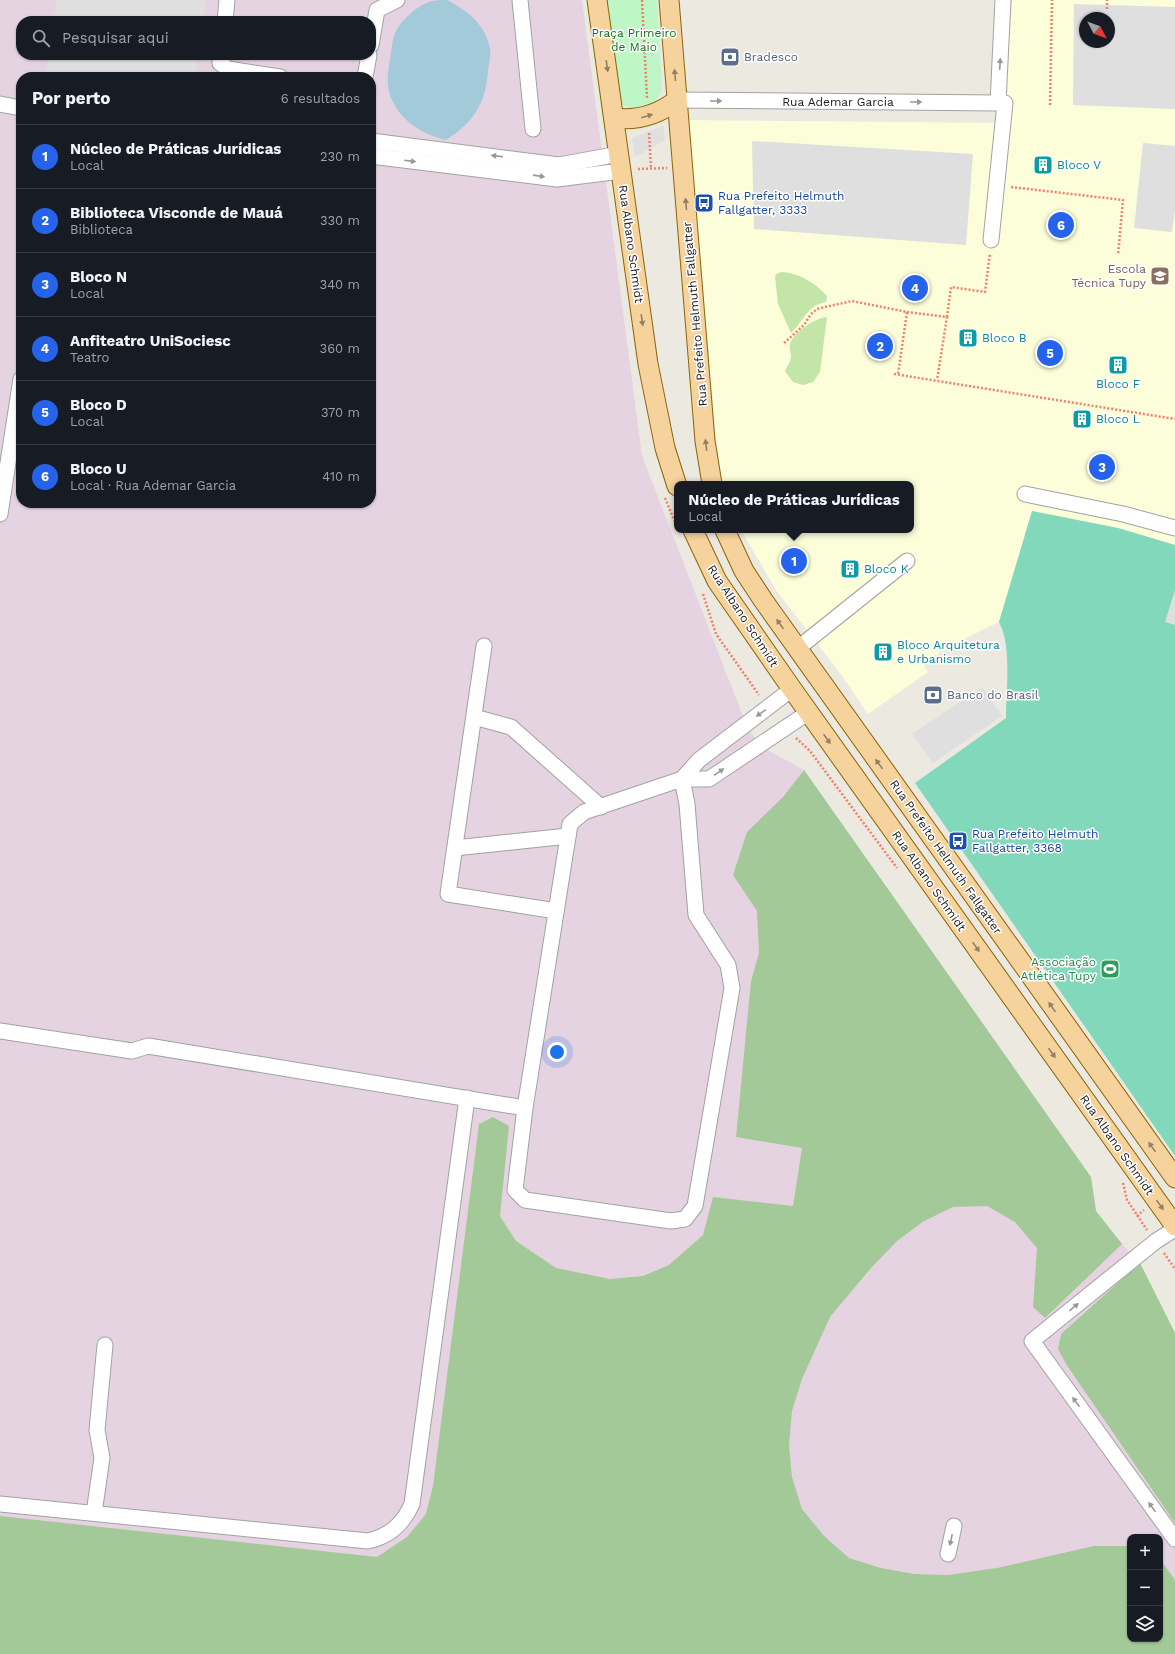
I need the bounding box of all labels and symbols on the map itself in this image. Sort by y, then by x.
north arrow [1079,12,1115,48]
park label: Praça Primeiro de Maio [591,26,677,54]
bank icon: Bradesco [719,46,741,68]
place label: Bradesco [744,50,798,64]
one-way arrow [997,58,1004,70]
one-way arrow [603,60,610,72]
one-way arrow [672,69,679,81]
street label: Rua Ademar Garcia [782,95,894,109]
one-way arrow [710,98,723,104]
one-way arrow [910,99,923,105]
one-way arrow [642,113,654,119]
one-way arrow [491,153,503,159]
building icon: Bloco V [1032,154,1054,176]
one-way arrow [404,158,416,164]
place label: Bloco V [1057,158,1101,172]
one-way arrow [533,173,545,180]
street label: Rua Albano Schmidt [616,184,646,304]
place label: Rua Prefeito Helmuth Fallgatter, 3333 [718,189,844,217]
bus stop icon: Rua Prefeito Helmuth Fallgatter, 3333 [693,192,715,214]
one-way arrow [682,198,689,210]
pin: 6 [1048,210,1074,240]
street label: Rua Prefeito Helmuth Fallgatter [680,221,710,407]
place label: Escola Técnica Tupy [1071,262,1147,290]
school or university icon: Escola Técnica Tupy [1149,265,1171,287]
pin: 4 [902,273,928,303]
one-way arrow [639,314,645,326]
building icon: Bloco B [957,327,979,349]
pin: 2 [867,331,893,361]
place label: Bloco B [982,331,1027,345]
pin: 5 [1037,338,1063,368]
building icon: Bloco F [1107,354,1129,376]
place label: Bloco F [1096,377,1140,391]
building icon: Bloco L [1071,408,1093,430]
place label: Bloco L [1096,412,1140,426]
one-way arrow [703,439,709,451]
pin: 3 [1089,452,1115,482]
pin: 1 [781,546,807,576]
building icon: Bloco K [839,558,861,580]
street label: Rua Albano Schmidt [705,562,781,670]
place label: Bloco K [864,562,909,576]
one-way arrow [776,619,784,629]
place label: Bloco Arquitetura e Urbanismo [897,638,1000,666]
building icon: Bloco Arquitetura e Urbanismo [872,641,894,663]
bank icon: Banco do Brasil [922,684,944,706]
place label: Banco do Brasil [947,688,1039,702]
one-way arrow [756,709,766,717]
one-way arrow [823,734,831,744]
one-way arrow [875,759,883,769]
one-way arrow [714,768,724,776]
street label: Rua Prefeito Helmuth Fallgatter [887,777,1005,937]
place label: Rua Prefeito Helmuth Fallgatter, 3368 [972,827,1098,855]
street label: Rua Albano Schmidt [889,828,969,934]
bus stop icon: Rua Prefeito Helmuth Fallgatter, 3368 [947,830,969,852]
one-way arrow [972,942,980,953]
place label: Associação Atlética Tupy [1020,955,1097,983]
sports icon: Associação Atlética Tupy [1099,958,1121,980]
one-way arrow [1048,1001,1056,1012]
your location [547,1042,567,1062]
one-way arrow [1048,1048,1056,1058]
street label: Rua Albano Schmidt [1077,1092,1157,1198]
one-way arrow [1148,1141,1156,1152]
one-way arrow [1156,1199,1164,1210]
one-way arrow [1069,1303,1080,1311]
one-way arrow [1072,1397,1080,1408]
one-way arrow [1148,1502,1156,1513]
one-way arrow [948,1534,954,1546]

